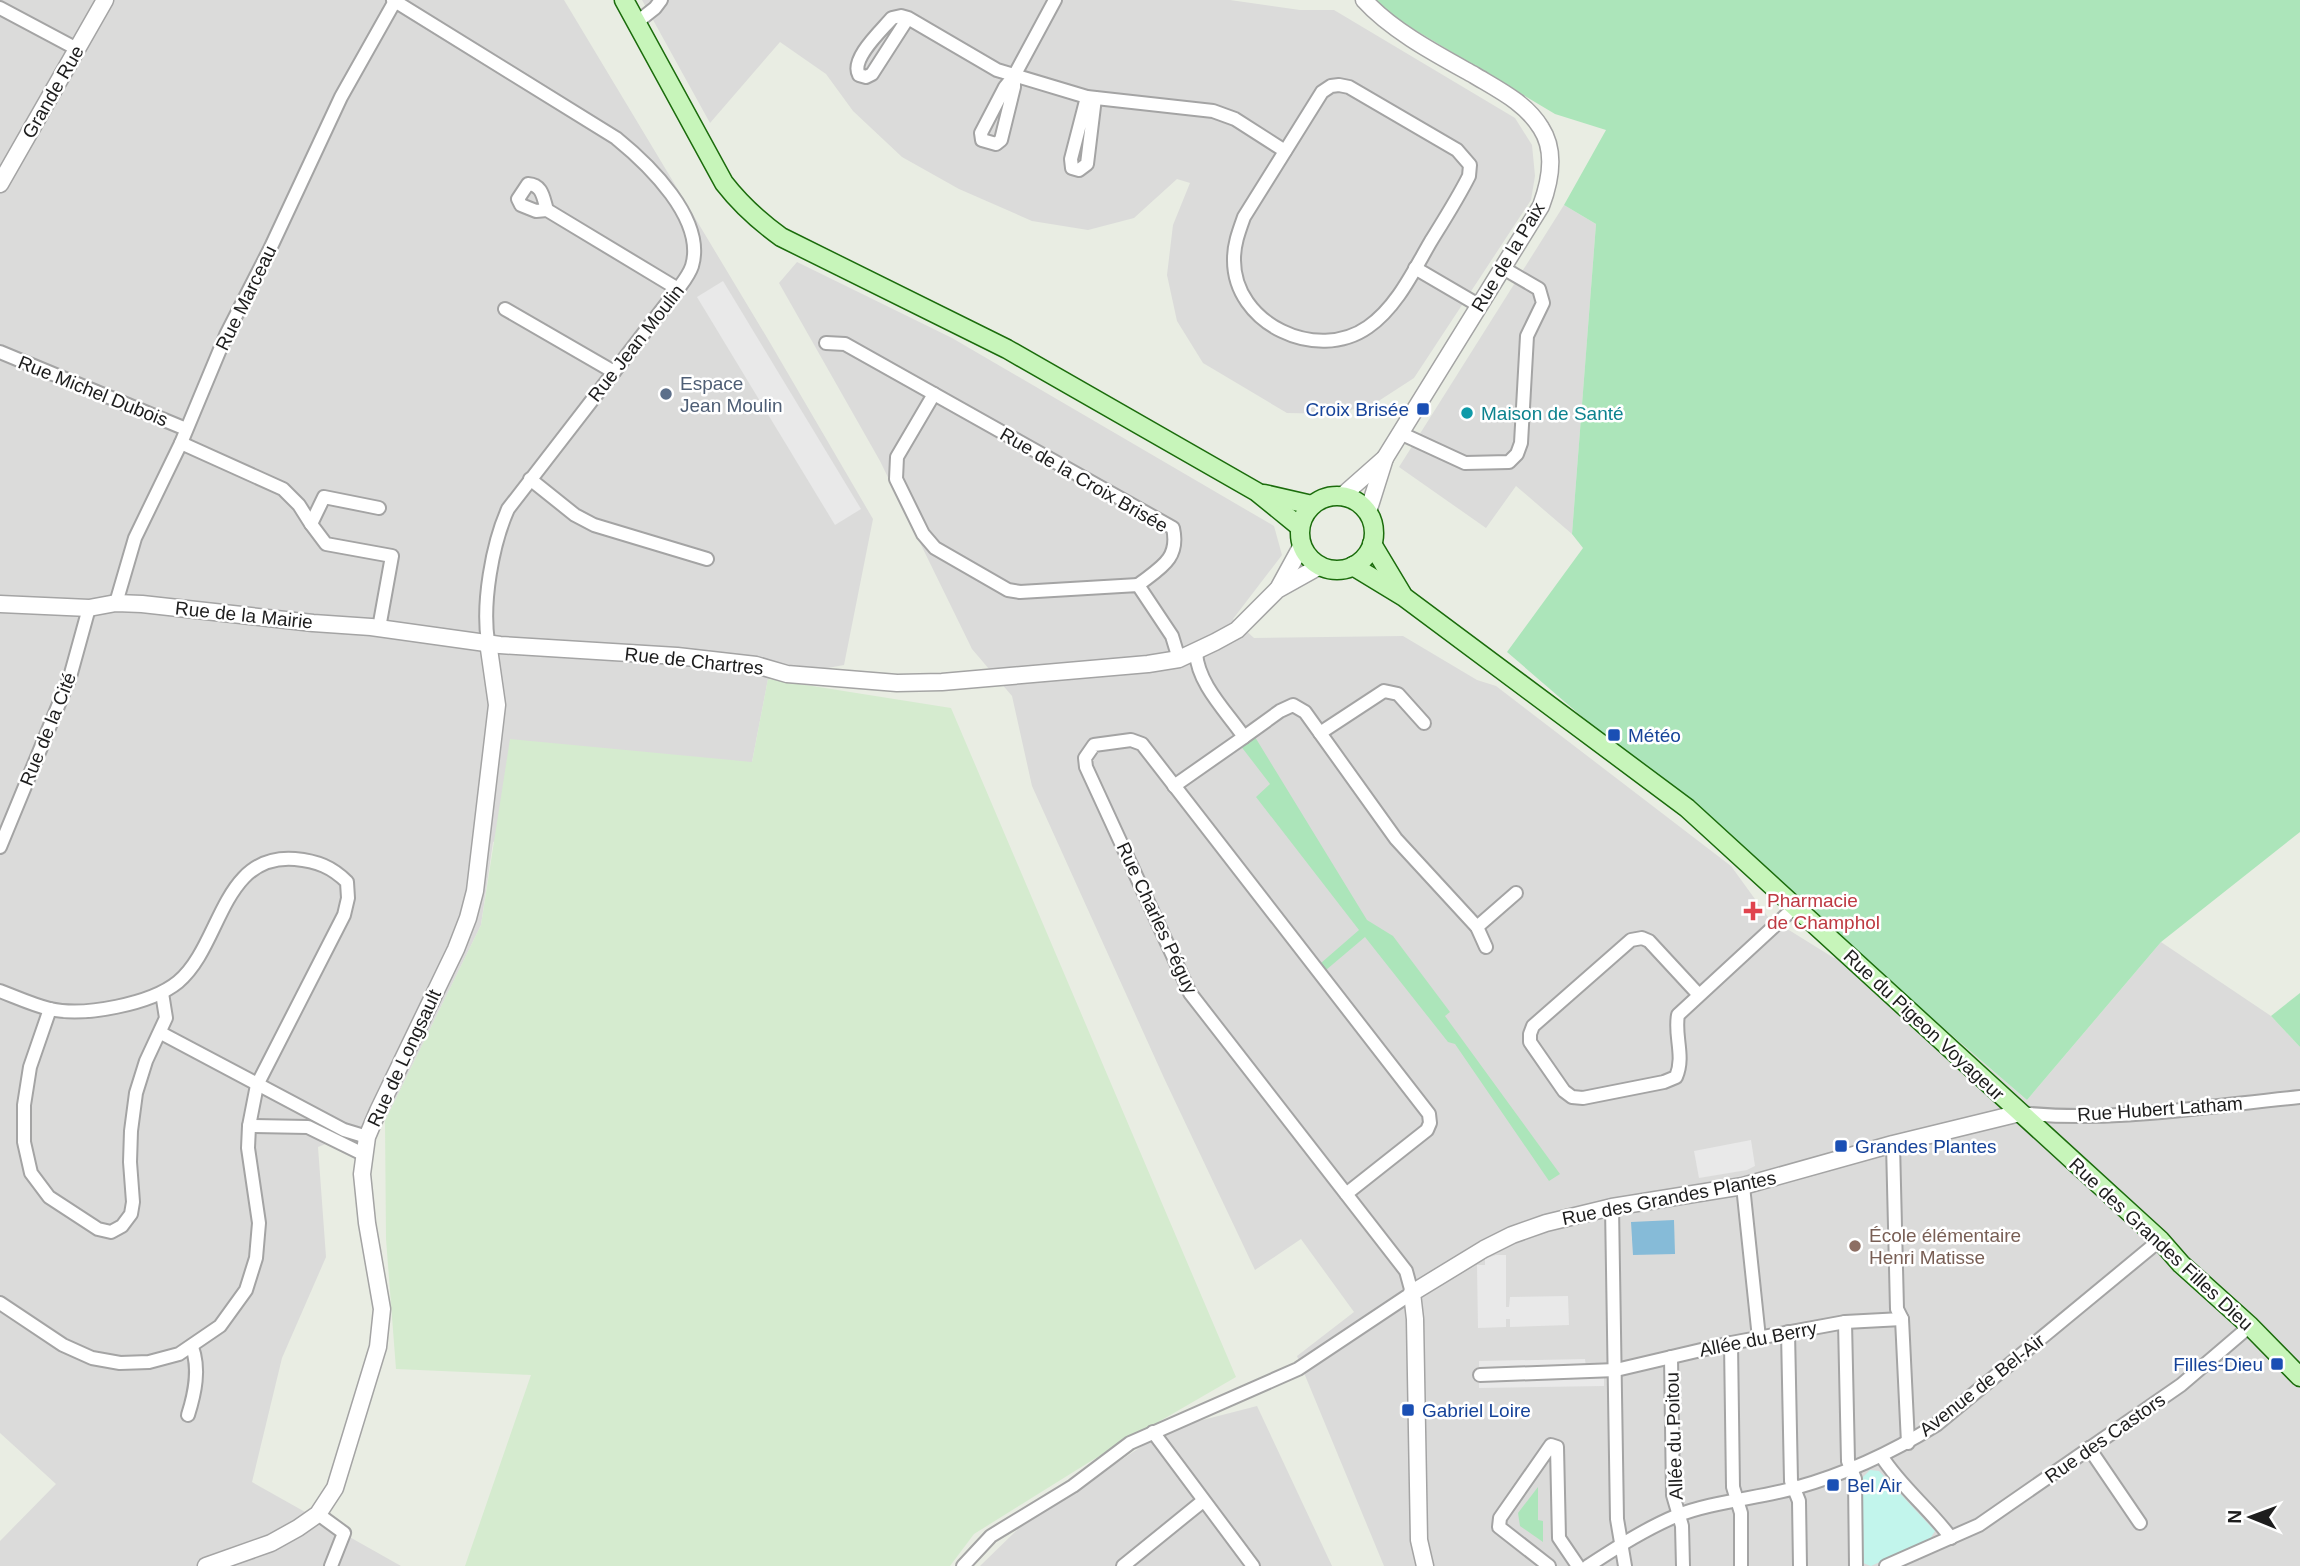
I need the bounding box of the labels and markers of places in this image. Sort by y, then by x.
place label: Espace Jean Moulin [680,373,782,416]
marker: Espace Jean Moulin [658,386,674,402]
place label: Croix Brisée [1306,399,1409,420]
marker: Croix Brisée [1415,401,1431,417]
place label: Maison de Santé [1481,403,1624,424]
marker: Maison de Santé [1459,405,1475,421]
place label: Météo [1628,725,1681,746]
marker: Météo [1606,727,1622,743]
place label: Pharmacie de Champhol [1767,890,1880,933]
marker: Pharmacie de Champhol [1745,903,1761,919]
place label: Grandes Plantes [1855,1136,1997,1157]
marker: Grandes Plantes [1833,1138,1849,1154]
place label: École élémentaire Henri Matisse [1869,1225,2021,1268]
marker: École élémentaire Henri Matisse [1847,1238,1863,1254]
place label: Filles-Dieu [2173,1354,2263,1375]
marker: Filles-Dieu [2269,1356,2285,1372]
place label: Gabriel Loire [1422,1400,1531,1421]
marker: Gabriel Loire [1400,1402,1416,1418]
place label: Bel Air [1847,1475,1903,1496]
marker: Bel Air [1825,1477,1841,1493]

